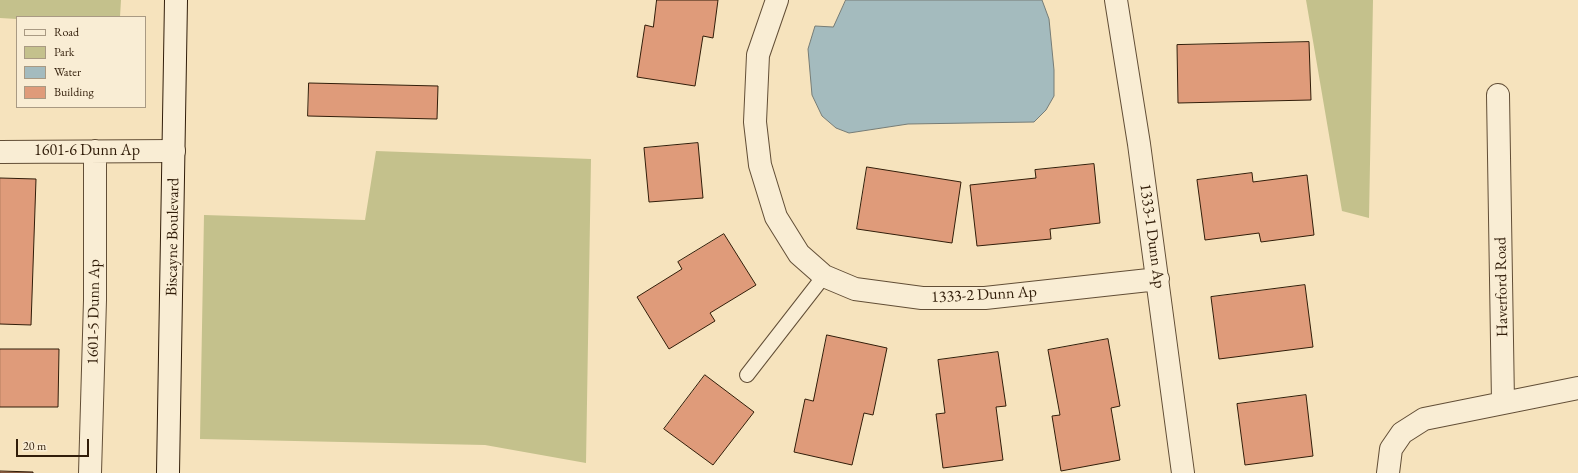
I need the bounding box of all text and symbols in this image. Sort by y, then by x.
legend [16,16,146,108]
text: Road [54,24,79,40]
text: Park [54,44,74,60]
text: Water [54,64,81,80]
text: Building [54,84,94,100]
street label: 1601-6 Dunn Ap [34,141,140,161]
street label: Biscayne Boulevard [162,178,184,296]
street label: 1333-1 Dunn Ap [1135,182,1169,290]
street label: Haverford Road [1492,237,1512,337]
street label: 1601-5 Dunn Ap [83,259,105,365]
street label: 1333-2 Dunn Ap [931,283,1037,307]
scale bar [18,431,91,457]
text: 20 m [23,438,46,454]

